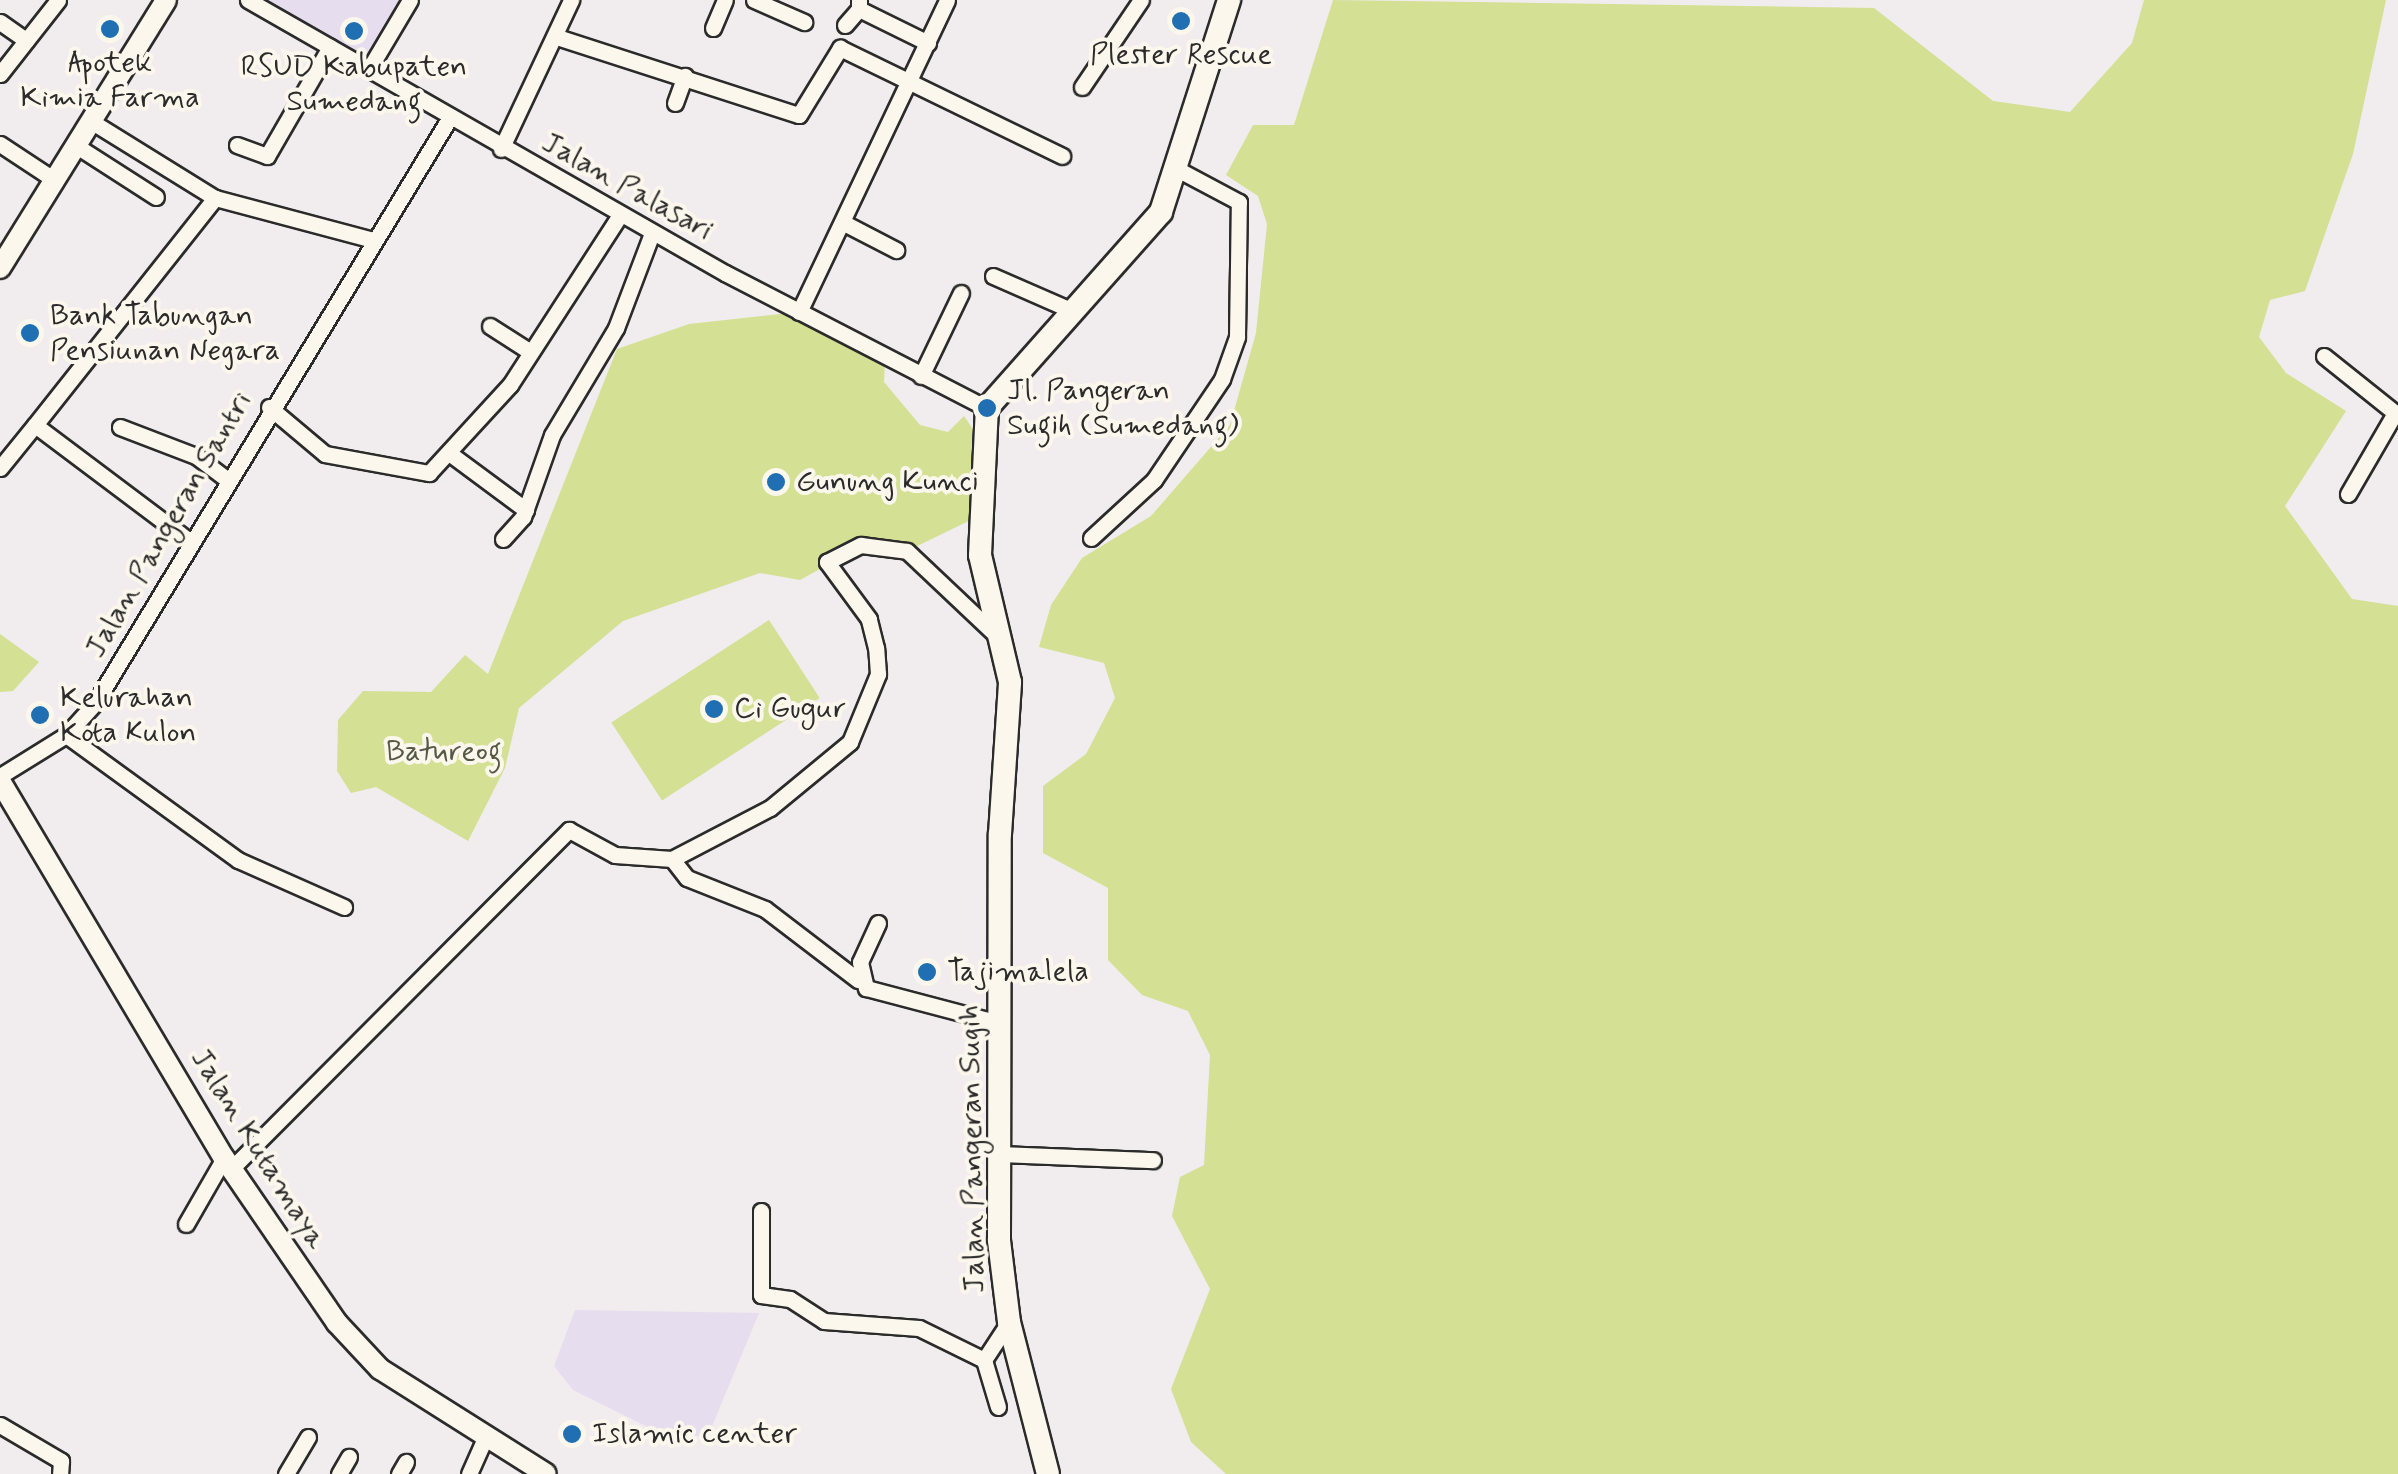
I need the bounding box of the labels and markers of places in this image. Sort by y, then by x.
marker: Plester Rescue [1170,10,1192,32]
marker: Apotek Kimia Farma [99,18,121,40]
marker: RSUD Kabupaten Sumedang [341,18,367,44]
place label: Plester Rescue [1092,37,1270,73]
place label: Apotek Kimia Farma [20,45,200,116]
place label: RSUD Kabupaten Sumedang [242,49,466,120]
place label: Bank Tabungan Pensiunan Negara [50,298,282,368]
marker: Bank Tabungan Pensiunan Negara [19,322,41,344]
place label: Jl. Pangeran Sugih (Sumedang) [1007,373,1239,444]
marker: Jl. Pangeran Sugih (Sumedang) [976,397,998,419]
place label: Gunung Kunci [796,464,973,500]
marker: Gunung Kunci [765,471,787,493]
place label: Kelurahan Kota Kulon [60,680,203,750]
place label: Ci Gugur [734,691,843,727]
marker: Ci Gugur [703,698,725,720]
marker: Kelurahan Kota Kulon [29,704,51,726]
place label: Tajimalela [947,954,1089,990]
marker: Tajimalela [916,961,938,983]
place label: Islamic center [592,1416,786,1452]
marker: Islamic center [561,1423,583,1445]

